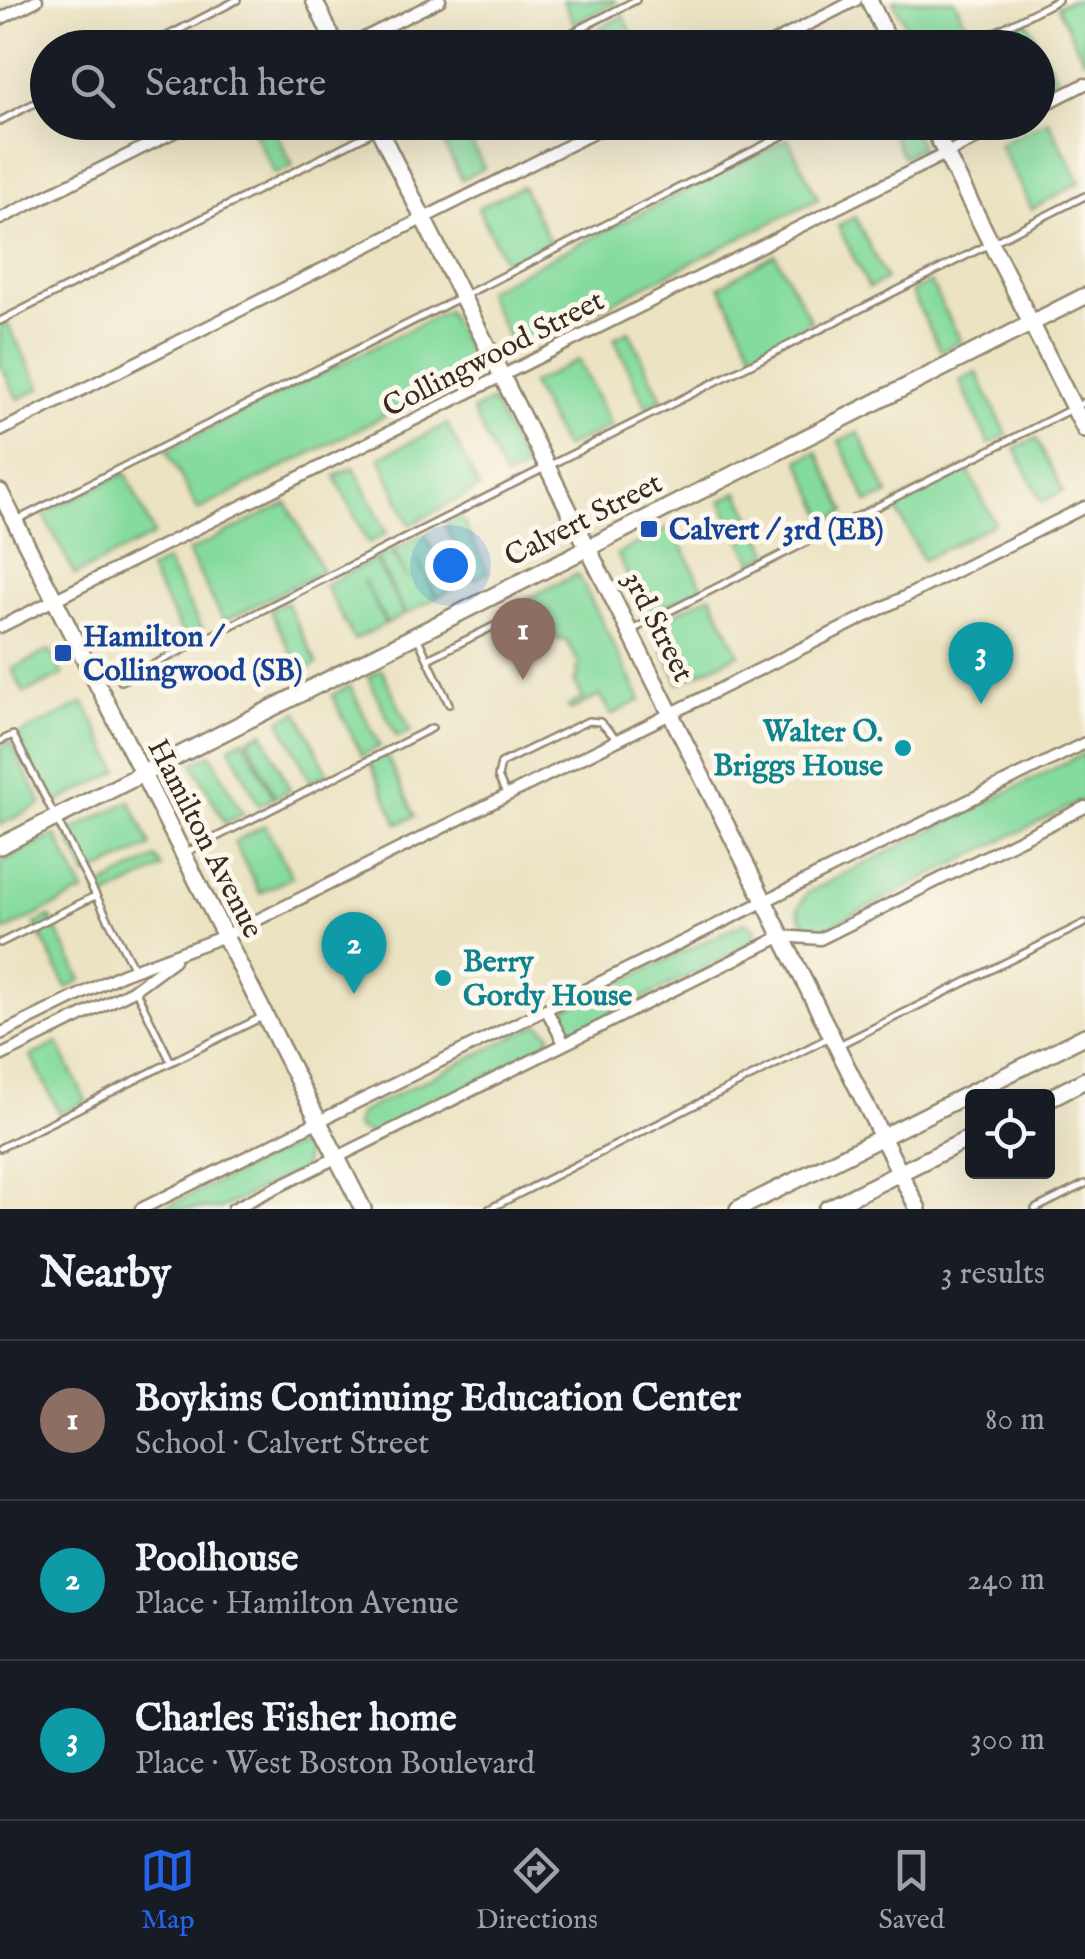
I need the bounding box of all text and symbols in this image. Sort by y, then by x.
search box [30,30,1055,140]
icon: search [65,58,120,113]
text: Search here [145,61,326,109]
street label: Collingwood Street [377,283,611,427]
street label: Calvert Street [499,465,669,577]
place label: Calvert / 3rd (EB) [669,512,884,550]
marker: Calvert / 3rd (EB) [638,518,660,540]
your location [425,540,476,591]
street label: 3rd Street [613,565,701,689]
pin: 1 [490,598,556,680]
place label: Hamilton / Collingwood (SB) [83,619,303,691]
pin: 3 [948,622,1014,704]
marker: Hamilton / Collingwood (SB) [52,642,74,664]
place label: Walter O. Briggs House [713,714,883,786]
street label: Hamilton Avenue [138,733,271,945]
marker: Walter O. Briggs House [892,737,914,759]
pin: 2 [322,912,386,994]
place label: Berry Gordy House [463,944,633,1016]
marker: Berry Gordy House [432,967,454,989]
map controls [965,1089,1055,1179]
button: locate [965,1089,1055,1179]
text: Nearby [40,1248,171,1301]
text: 3 results [941,1254,1045,1295]
text: Boykins Continuing Education Center [135,1376,741,1424]
text: 1 [67,1400,78,1441]
text: 80 m [985,1400,1045,1441]
text: School · Calvert Street [135,1424,429,1465]
text: Poolhouse [135,1536,298,1584]
text: 2 [65,1560,80,1601]
text: 240 m [967,1560,1045,1601]
text: Place · Hamilton Avenue [135,1584,459,1625]
text: Charles Fisher home [135,1696,457,1744]
text: 3 [67,1720,78,1761]
text: 300 m [970,1720,1045,1761]
text: Place · West Boston Boulevard [135,1744,535,1785]
tab: Map [140,1843,195,1938]
tab: Directions [476,1843,598,1938]
tab: Saved [878,1843,945,1938]

